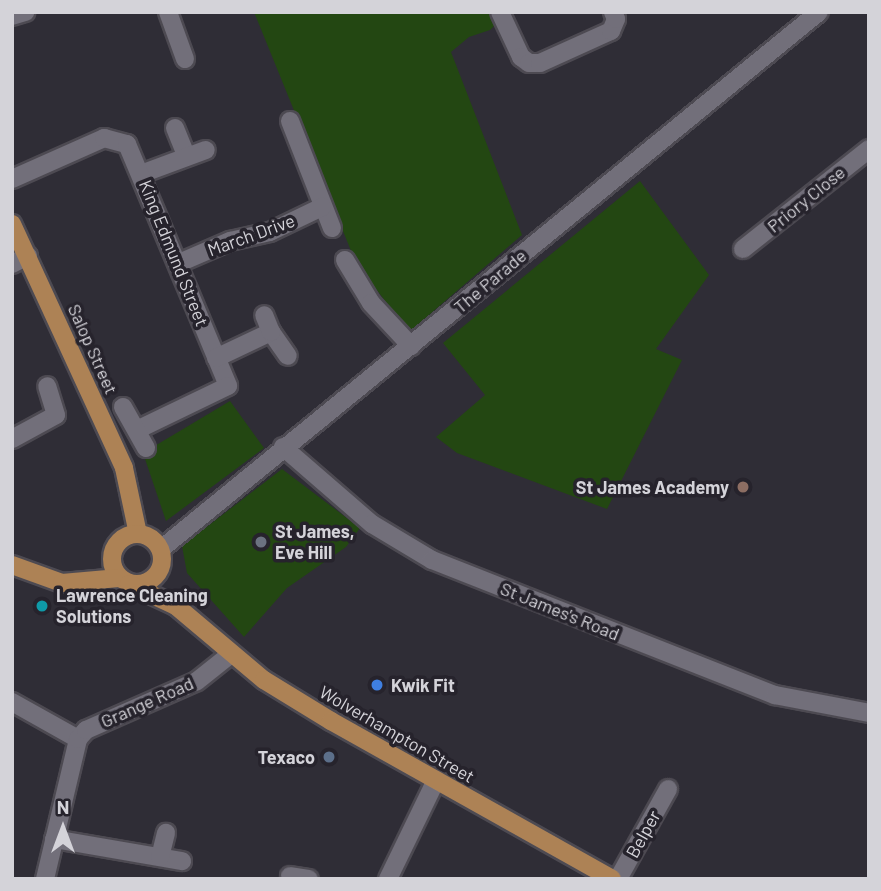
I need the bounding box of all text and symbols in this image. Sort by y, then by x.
street label: Priory Close [763,161,849,237]
street label: King Edmund Street [135,177,213,329]
street label: March Drive [204,209,298,261]
street label: The Parade [449,244,531,318]
street label: Salop Street [64,301,122,397]
place label: St James Academy [576,476,729,498]
marker: St James Academy [735,479,751,495]
place label: St James, Eve Hill [275,521,355,564]
marker: St James, Eve Hill [253,534,269,550]
street label: St James's Road [497,577,623,645]
place label: Lawrence Cleaning Solutions [56,585,208,628]
marker: Lawrence Cleaning Solutions [34,598,50,614]
street label: Grange Road [97,672,197,732]
place label: Kwik Fit [391,674,455,696]
marker: Kwik Fit [369,677,385,693]
street label: Wolverhampton Street [316,681,478,787]
place label: Texaco [258,746,315,768]
marker: Texaco [321,749,337,765]
north arrow [28,793,98,863]
text: N [57,795,69,818]
street label: Belper [621,806,665,862]

